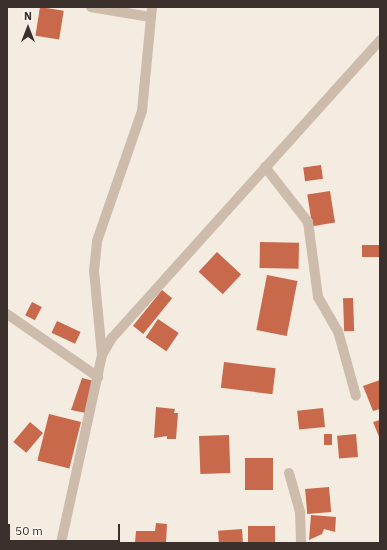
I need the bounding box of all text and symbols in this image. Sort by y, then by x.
north arrow [8,8,48,48]
text: N [24,9,32,23]
scale bar [10,516,122,542]
text: 50 m [15,523,43,538]

